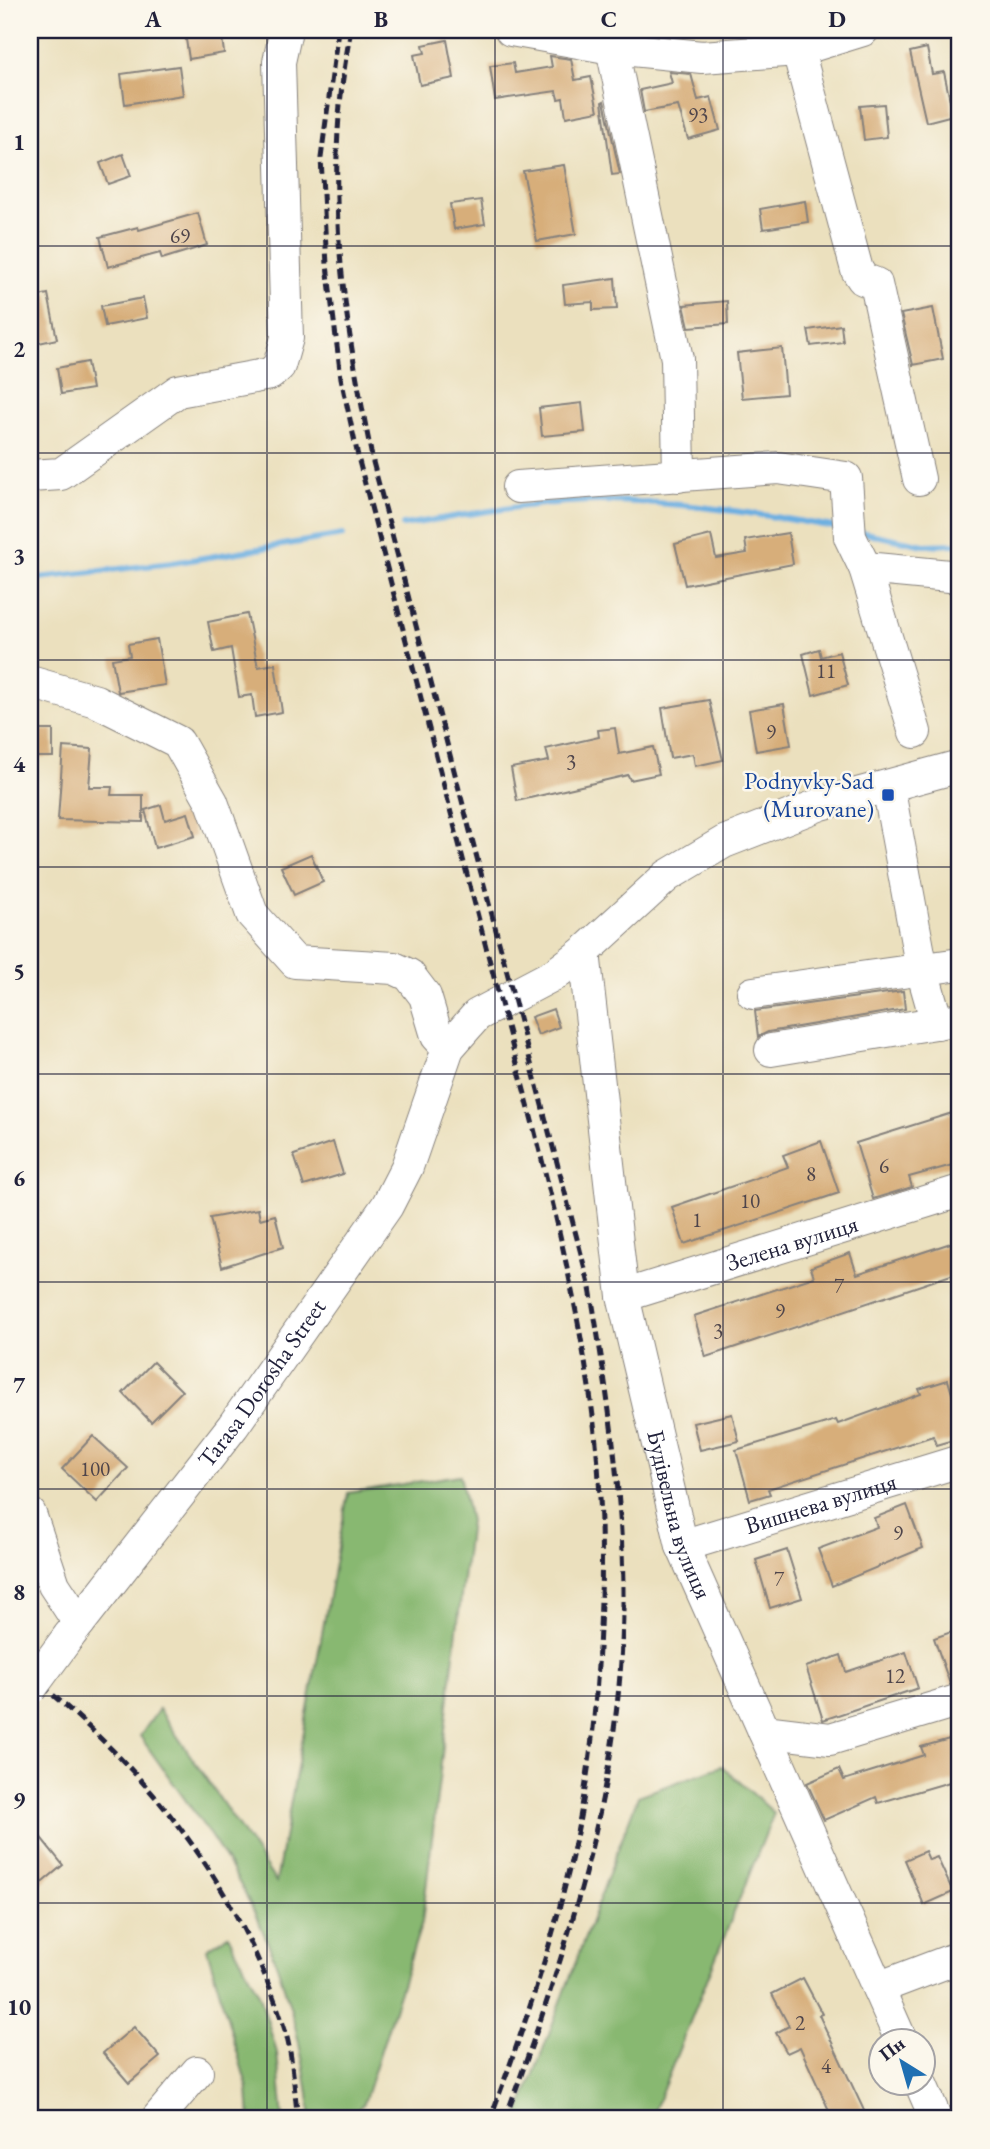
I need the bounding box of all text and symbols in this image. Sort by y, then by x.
text: A [144,4,162,34]
text: B [374,4,388,34]
text: C [601,4,617,34]
text: D [828,4,846,34]
house number: 93 [688,101,708,128]
text: 1 [13,127,25,157]
house number: 69 [170,222,190,249]
text: 2 [13,334,25,364]
text: 3 [13,541,25,571]
house number: 11 [816,657,836,684]
house number: 9 [766,718,776,745]
house number: 3 [566,748,576,775]
text: 4 [13,749,26,779]
place label: Podnyvky-Sad (Murovane) [744,765,875,824]
marker: Podnyvky-Sad (Murovane) [880,787,896,803]
text: 5 [13,956,25,986]
house number: 6 [879,1152,889,1179]
house number: 8 [806,1160,816,1187]
text: 6 [13,1163,25,1193]
house number: 10 [740,1187,760,1214]
house number: 1 [692,1206,702,1233]
street label: Зелена вулиця [722,1208,862,1278]
house number: 7 [834,1272,845,1299]
street label: Tarasa Dorosha Street [191,1292,333,1473]
house number: 9 [775,1297,785,1324]
house number: 3 [713,1317,723,1344]
text: 7 [13,1370,26,1400]
street label: Будівельна вулиця [640,1427,720,1604]
house number: 100 [80,1455,110,1482]
street label: Вишнева вулиця [741,1465,900,1541]
house number: 9 [893,1519,903,1546]
house number: 7 [774,1565,785,1592]
text: 8 [13,1577,25,1607]
house number: 12 [885,1662,905,1689]
text: 9 [13,1785,25,1815]
text: 10 [7,1992,31,2022]
house number: 2 [795,2009,805,2036]
north arrow [867,2026,937,2096]
text: Пн [874,2031,910,2067]
house number: 4 [821,2052,832,2079]

